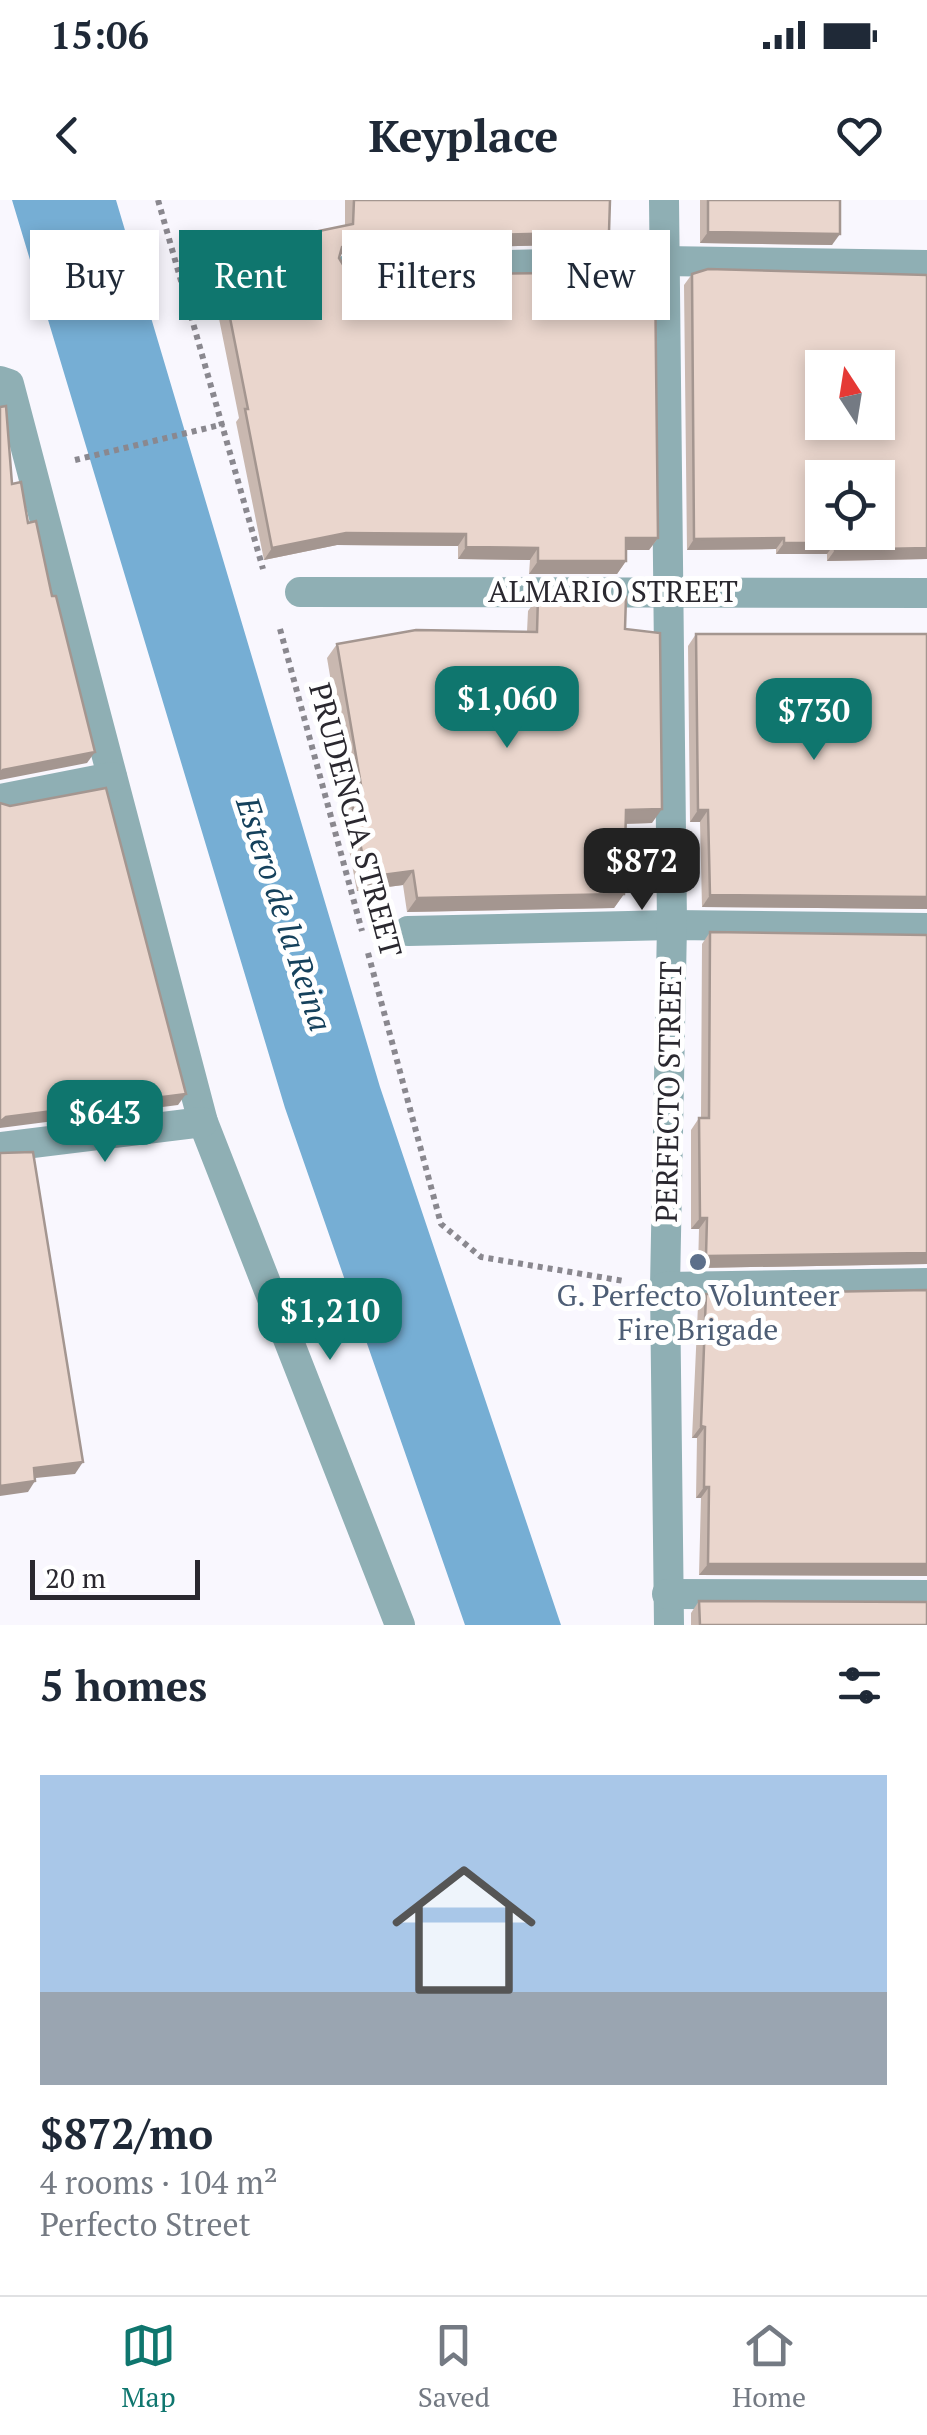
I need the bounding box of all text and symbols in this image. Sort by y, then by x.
text: 15:06 [50,10,149,60]
text: Keyplace [369,105,558,165]
icon: back [40,108,95,163]
icon: heart [832,108,887,163]
chip: Buy [30,230,159,320]
chip: Rent [179,230,322,320]
chip: Filters [342,230,512,320]
chip: New [532,230,670,320]
north arrow [805,350,895,440]
map controls [805,350,895,550]
button: locate [805,460,895,550]
street label: ALMARIO STREET [488,571,738,611]
pin: $1,060 [426,666,588,751]
text: $1,060 [457,677,557,719]
street label: PRUDENCIA STREET [300,678,412,961]
pin: $730 [755,678,873,763]
text: $730 [778,689,850,731]
water label: Estero de la Reina [227,790,343,1036]
pin: $872 [583,828,701,913]
text: $872 [606,839,678,881]
street label: PERFECTO STREET [646,961,690,1223]
pin: $643 [46,1080,164,1165]
text: $643 [69,1091,141,1133]
marker: G. Perfecto Volunteer Fire Brigade [687,1251,709,1273]
place label: G. Perfecto Volunteer Fire Brigade [557,1275,840,1349]
pin: $1,210 [249,1278,411,1363]
text: $1,210 [280,1289,380,1331]
scale bar [30,1555,200,1600]
text: 20 m [45,1559,106,1596]
text: 5 homes [40,1657,207,1713]
icon: filters [832,1658,887,1713]
icon: home [374,1840,554,2020]
text: $872/mo [40,2105,213,2161]
text: 4 rooms · 104 m² [40,2161,278,2203]
text: Perfecto Street [40,2203,251,2245]
tab: Map [121,2318,176,2415]
tab: Saved [418,2318,490,2415]
tab: Home [732,2318,806,2415]

